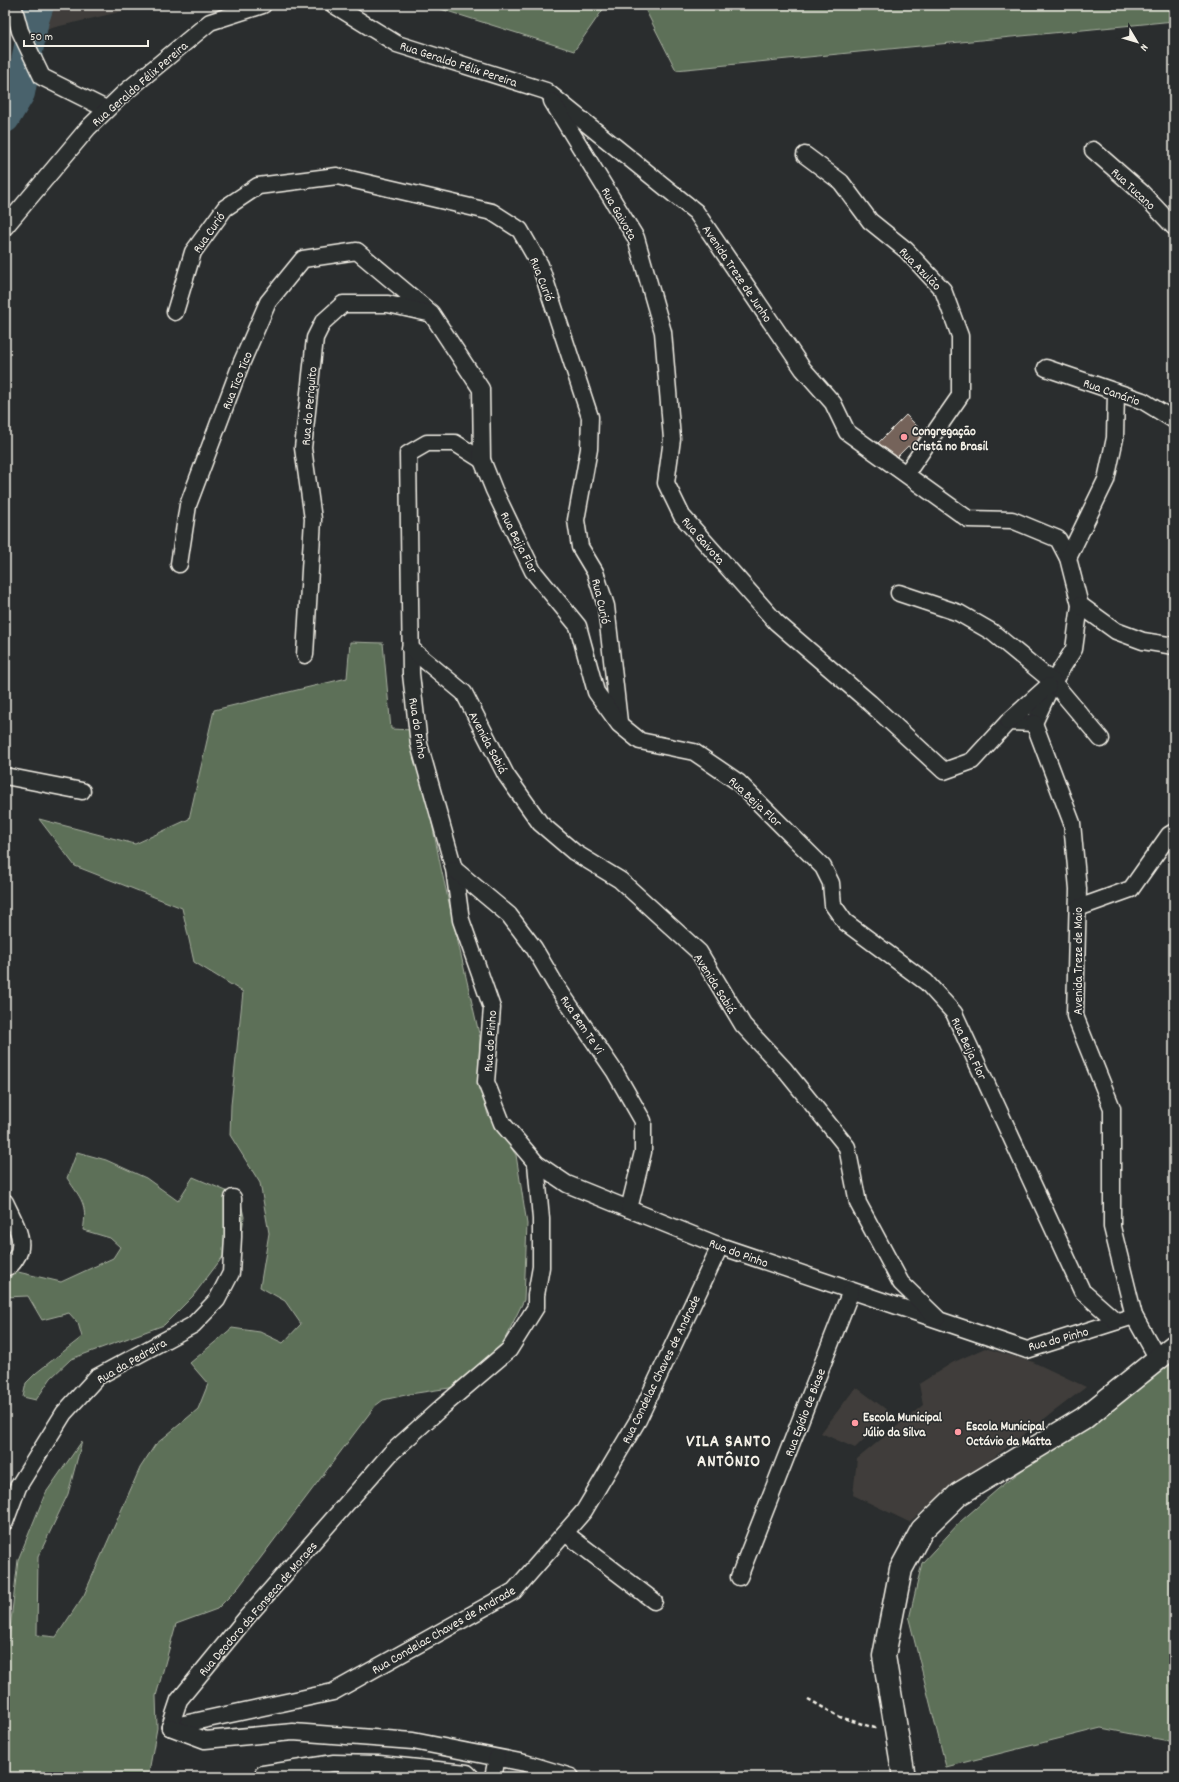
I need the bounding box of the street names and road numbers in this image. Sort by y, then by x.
street label: Rua Geraldo Félix Pereira [88,37,194,132]
street label: Rua Geraldo Félix Pereira [397,37,520,94]
street label: Rua Tucano [1106,164,1159,216]
street label: Rua Gaivota [595,184,641,245]
street label: Rua Curió [189,209,231,258]
street label: Avenida Treze de Junho [696,222,776,327]
street label: Rua Azulão [894,244,945,296]
street label: Rua Curió [524,255,558,305]
street label: Rua Tico Tico [218,349,259,413]
street label: Rua do Periquito [298,366,323,446]
street label: Rua Canário [1080,375,1142,412]
street label: Rua Beija Flor [494,509,542,578]
street label: Rua Gaivota [676,513,729,570]
street label: Rua Curió [585,577,614,626]
street label: Rua do Pinho [402,696,431,761]
street label: Avenida Sabiá [462,709,511,778]
street label: Rua Beija Flor [723,773,785,833]
street label: Avenida Treze de Maio [1070,907,1089,1015]
street label: Avenida Sabiá [688,950,740,1019]
street label: Rua Bem Te Vi [554,992,608,1059]
street label: Rua do Pinho [480,1009,503,1073]
street label: Rua Beija Flor [945,1015,991,1084]
street label: Rua do Pinho [706,1235,771,1274]
street label: Rua Condelac Chaves de Andrade [618,1292,707,1448]
street label: Rua do Pinho [1026,1323,1091,1358]
street label: Rua da Pedreira [94,1334,171,1390]
street label: Rua Egídio de Biase [781,1366,832,1460]
street label: Rua Deodoro da Fonseca de Moraes [195,1538,323,1681]
street label: Rua Condelac Chaves de Andrade [369,1582,520,1680]

